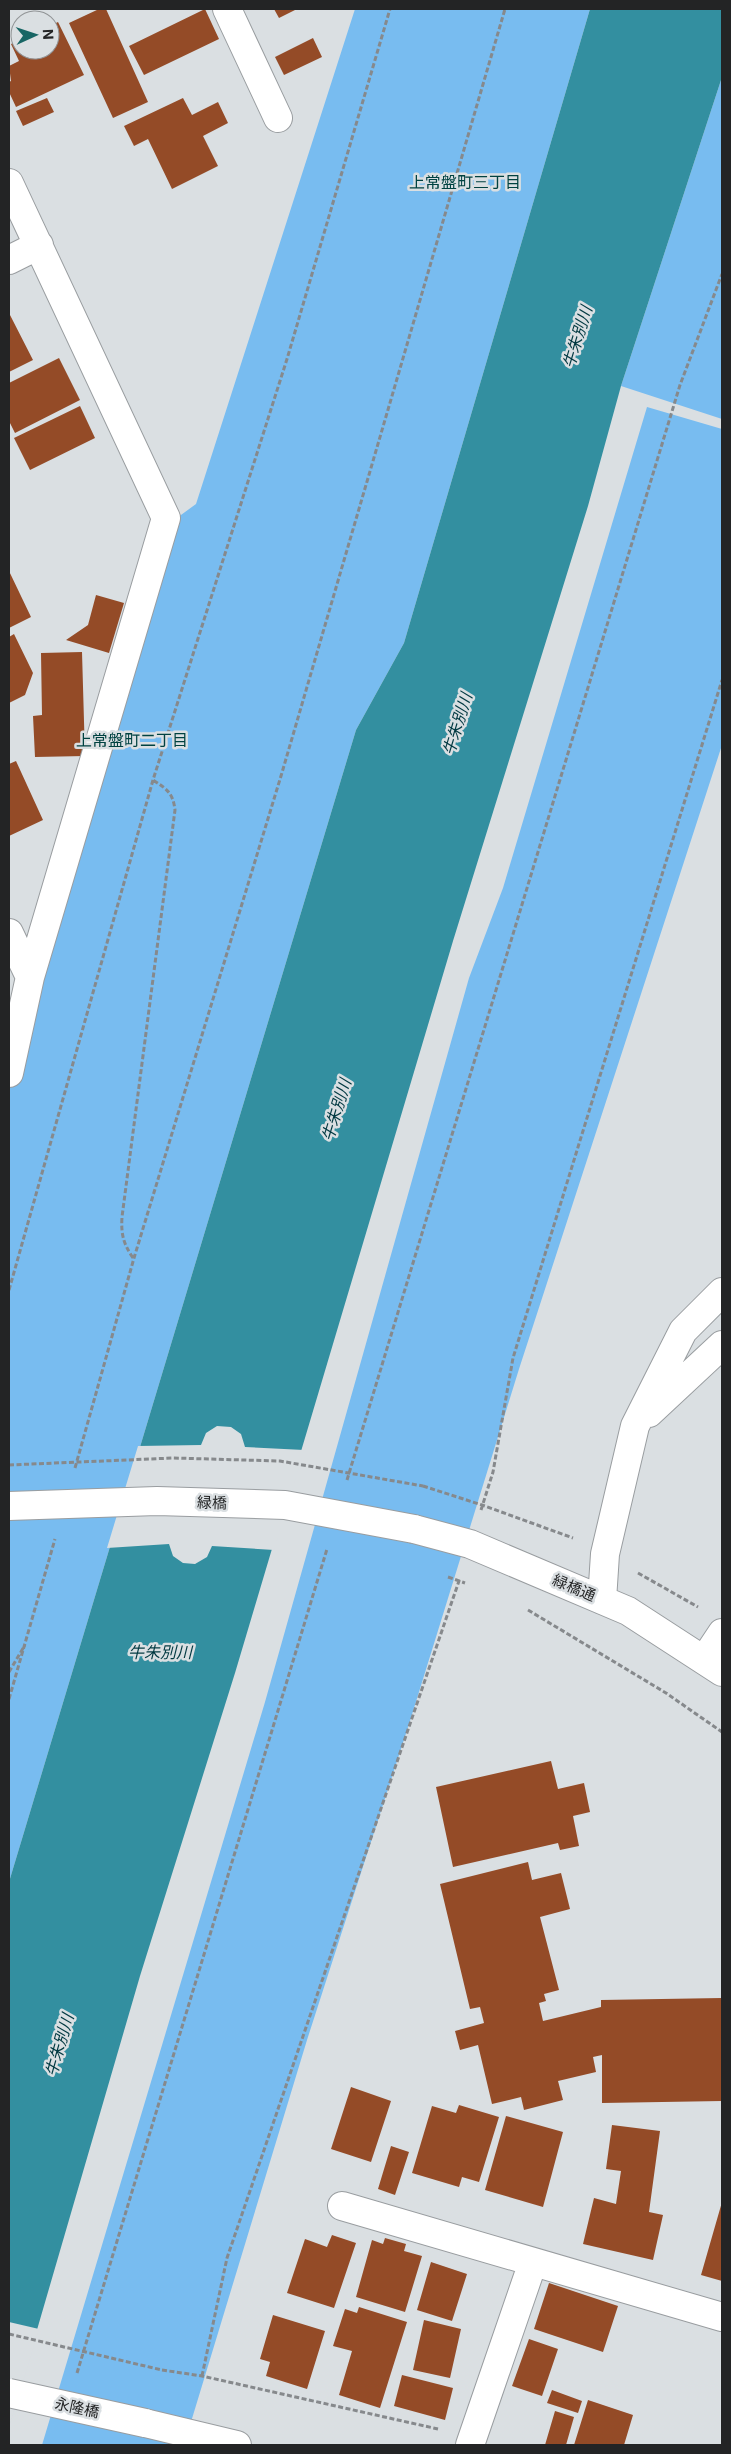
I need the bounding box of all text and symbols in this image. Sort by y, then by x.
north arrow [10,10,60,60]
text: N [40,29,57,40]
district label: 上常盤町三丁目 [409,172,521,192]
water label: 牛朱別川 [558,302,597,371]
water label: 牛朱別川 [438,689,477,758]
district label: 上常盤町二丁目 [76,730,188,750]
water label: 牛朱別川 [317,1075,356,1144]
street label: 緑橋 [197,1492,227,1513]
street label: 緑橋通 [550,1570,599,1605]
water label: 牛朱別川 [128,1642,194,1662]
water label: 牛朱別川 [41,2010,78,2079]
street label: 永隆橋 [53,2394,101,2421]

